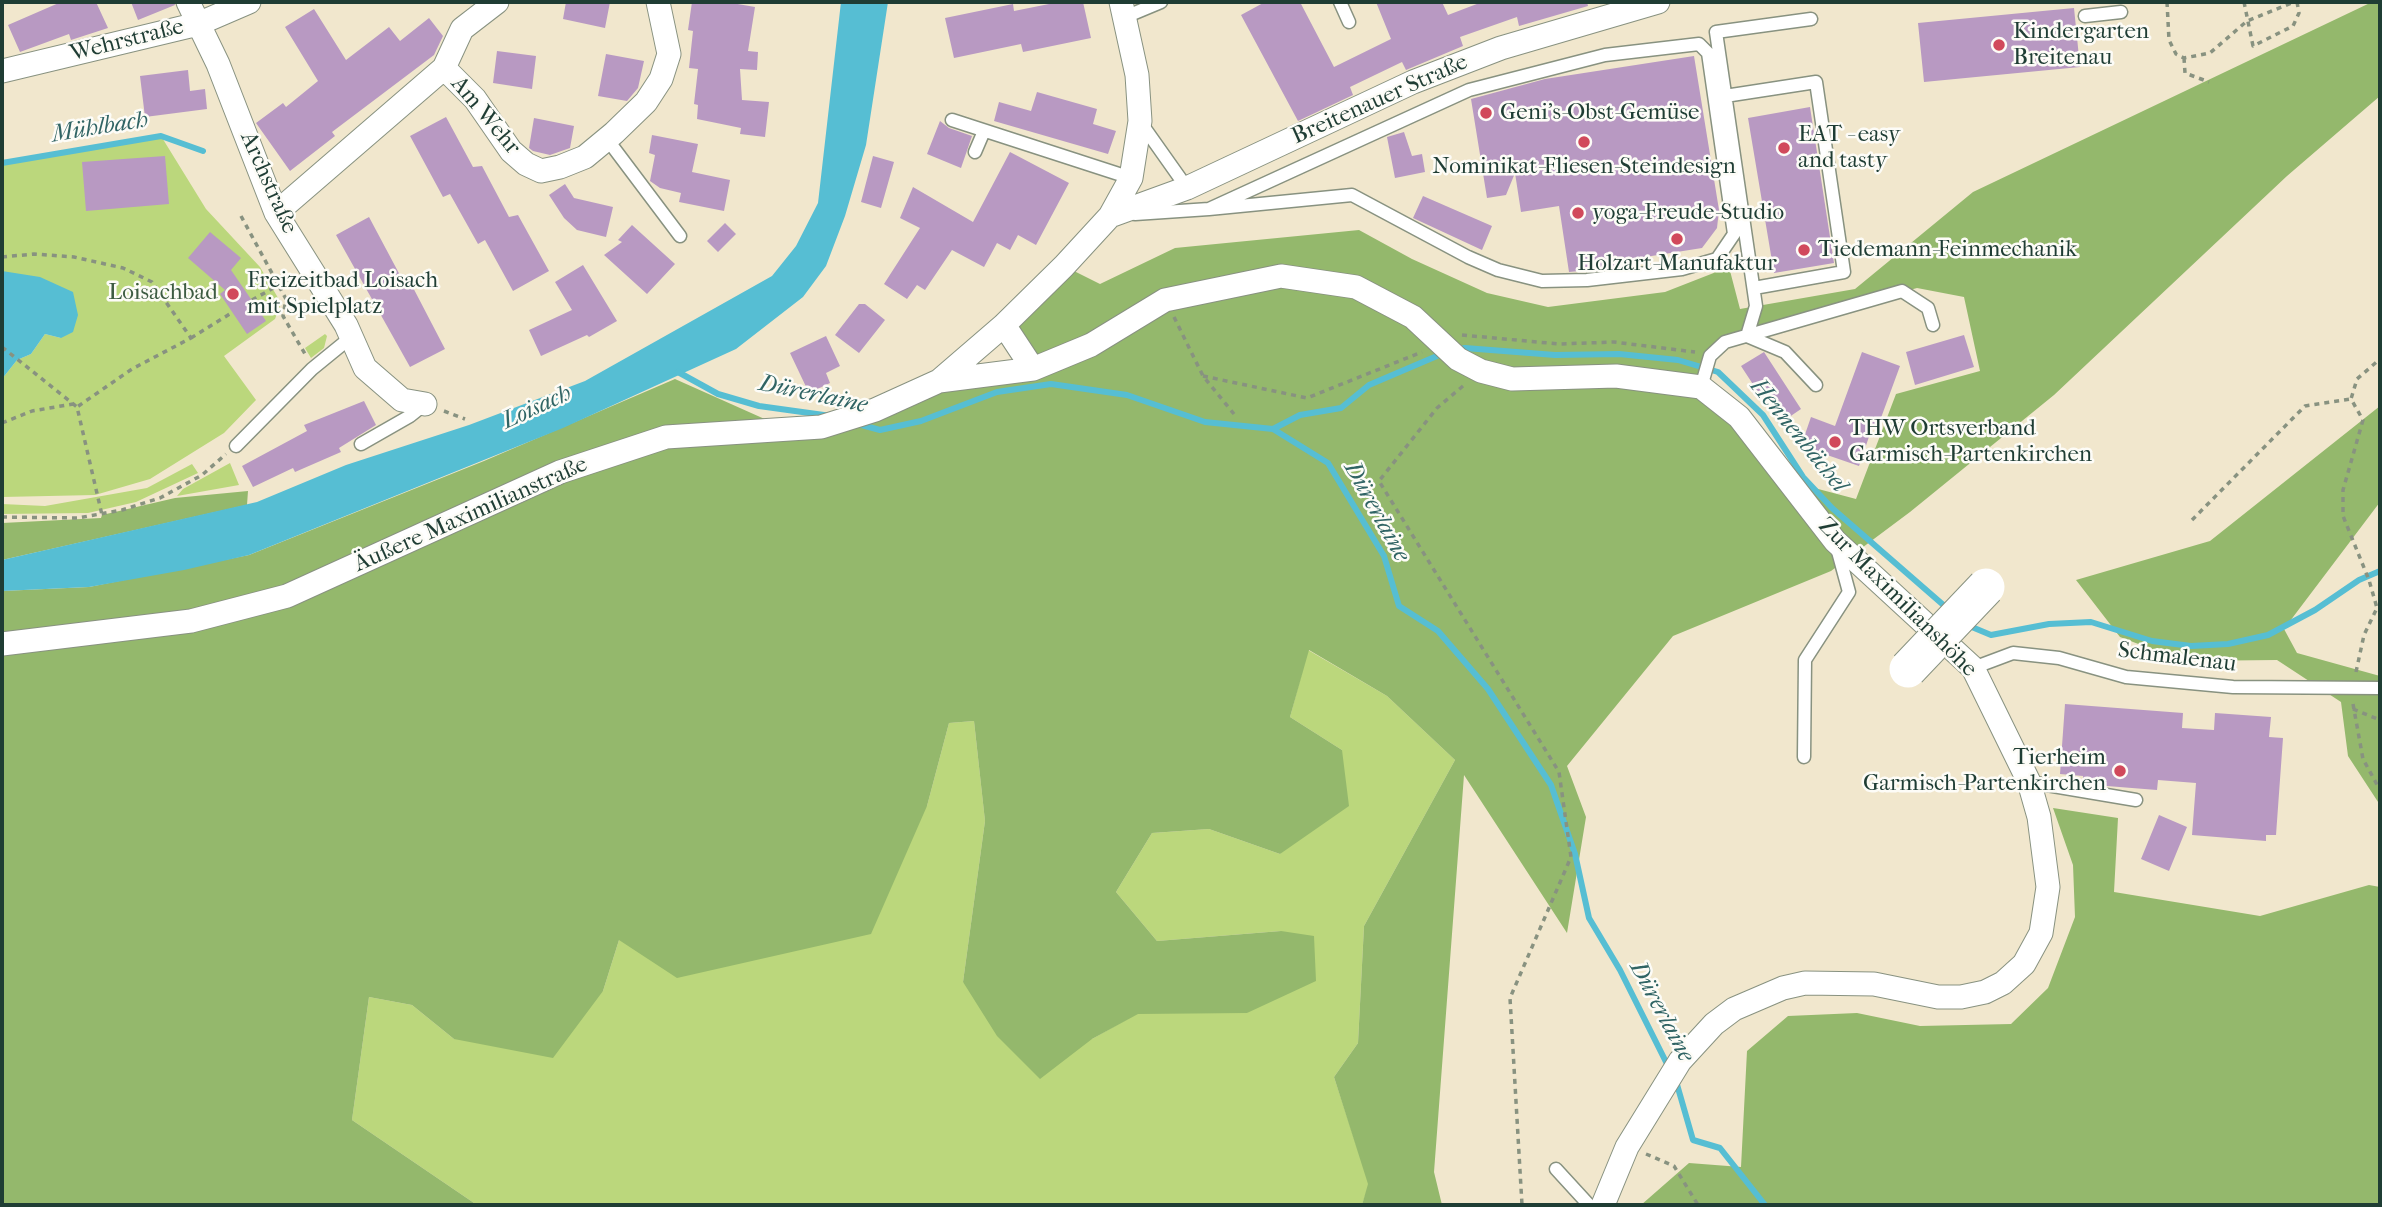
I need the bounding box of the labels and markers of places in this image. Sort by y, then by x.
place label: Kindergarten Breitenau [2013,18,2149,72]
marker: Kindergarten Breitenau [1991,37,2007,53]
place label: Geni's-Obst-Gemüse [1500,99,1699,127]
marker: Geni's-Obst-Gemüse [1478,105,1494,121]
place label: EAT - easy and tasty [1798,121,1900,175]
marker: Nominikat-Fliesen-Steindesign [1576,134,1592,150]
marker: EAT - easy and tasty [1776,140,1792,156]
place label: Nominikat-Fliesen-Steindesign [1432,153,1736,181]
place label: yoga-Freude-Studio [1592,199,1784,227]
marker: yoga-Freude-Studio [1570,205,1586,221]
marker: Holzart-Manufaktur [1669,231,1685,247]
place label: Tiedemann-Feinmechanik [1818,236,2077,264]
marker: Tiedemann-Feinmechanik [1796,242,1812,258]
place label: Holzart-Manufaktur [1577,250,1777,278]
place label: Freizeitbad Loisach mit Spielplatz [247,267,438,321]
marker: Freizeitbad Loisach mit Spielplatz [225,286,241,302]
place label: THW Ortsverband Garmisch-Partenkirchen [1849,415,2092,469]
marker: THW Ortsverband Garmisch-Partenkirchen [1827,434,1843,450]
place label: Tierheim Garmisch-Partenkirchen [1863,744,2106,798]
marker: Tierheim Garmisch-Partenkirchen [2112,763,2128,779]

